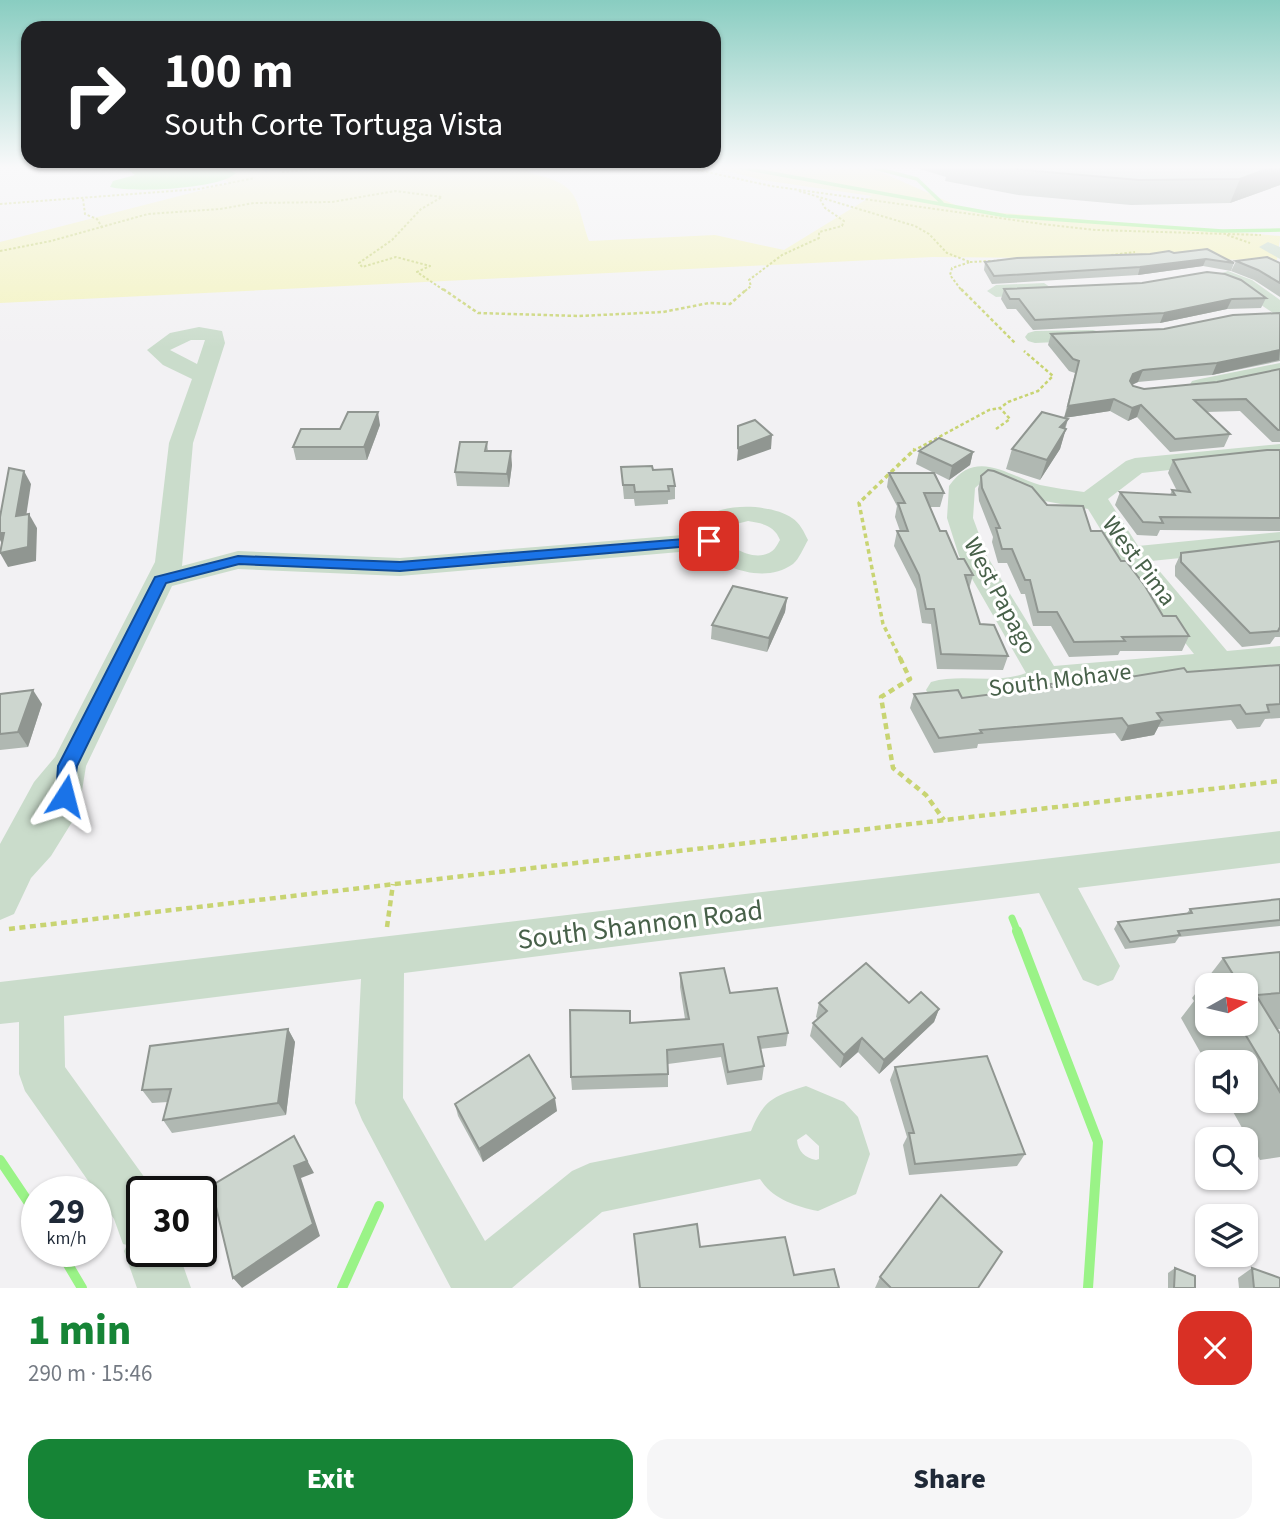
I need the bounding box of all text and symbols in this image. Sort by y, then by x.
text: 100 m [164,37,293,107]
icon: right [49,49,140,140]
text: South Corte Tortuga Vista [164,102,503,148]
street label: West Pima [1094,509,1184,613]
pin [679,511,739,571]
icon: arrive [690,522,728,560]
street label: West Papago [955,531,1045,661]
street label: South Mohave [987,654,1133,706]
position arrow [28,759,102,833]
street label: South Shannon Road [515,890,765,960]
north arrow [1195,973,1258,1036]
map controls [1195,973,1258,1267]
button: sound [1195,1050,1258,1113]
button: search [1195,1127,1258,1190]
speed limit sign: 30 [126,1176,217,1267]
text: 29 [48,1187,85,1237]
button: layers [1195,1204,1258,1267]
text: km/h [47,1226,86,1251]
text: 1 min [28,1301,131,1361]
button: close [1178,1311,1252,1385]
text: 290 m · 15:46 [28,1357,152,1390]
button: Exit [28,1439,633,1519]
button: Share [647,1439,1252,1519]

